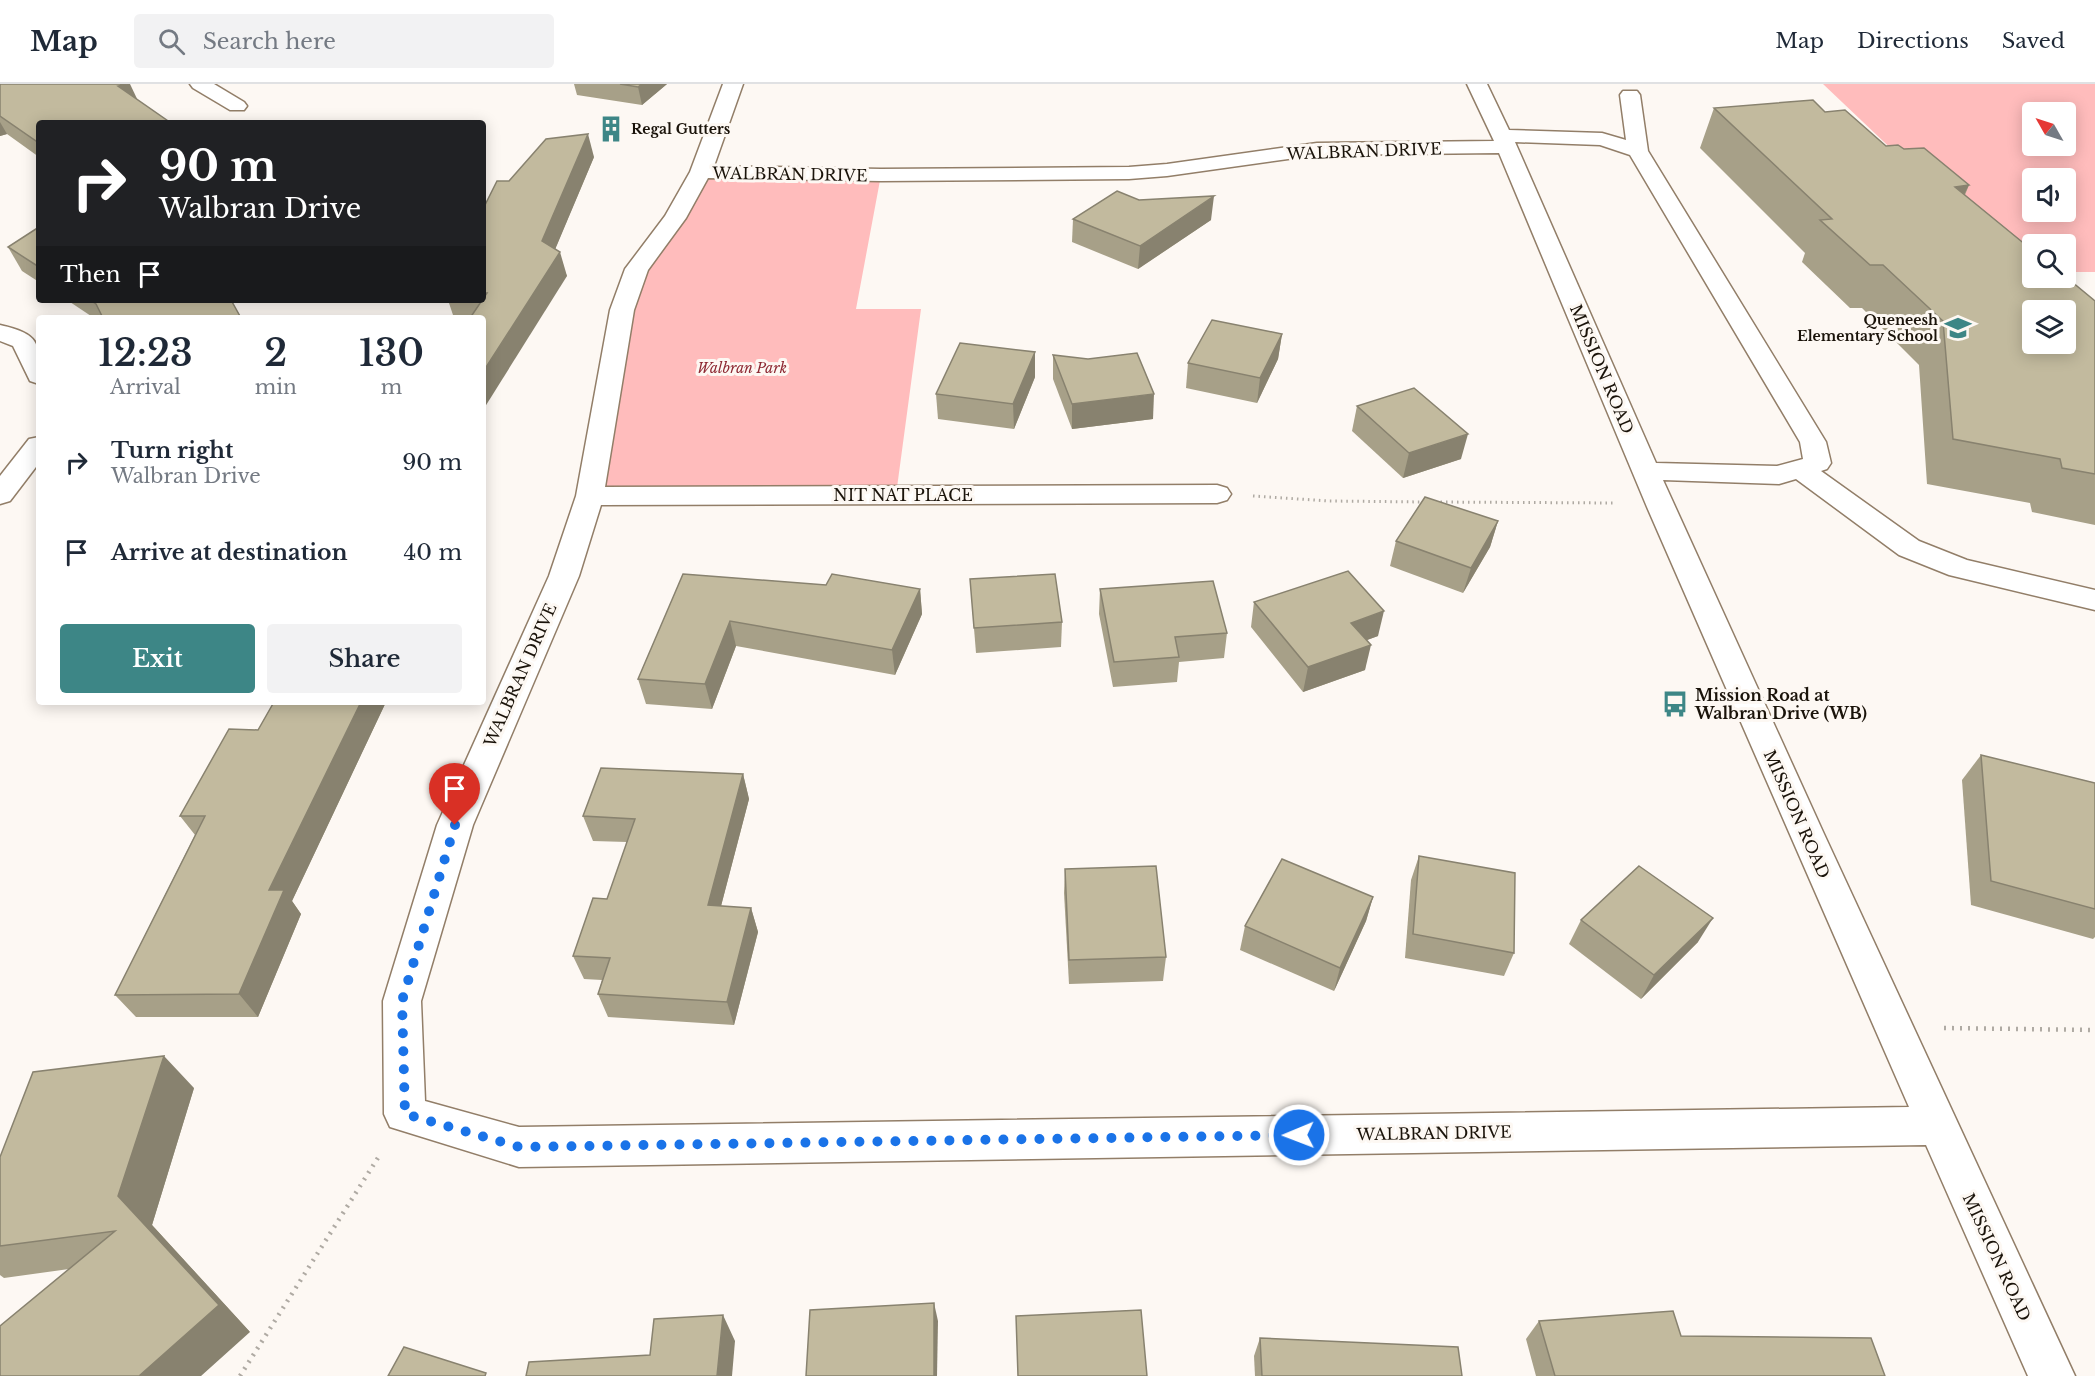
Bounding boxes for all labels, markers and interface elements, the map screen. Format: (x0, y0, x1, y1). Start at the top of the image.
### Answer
search box (134, 14, 554, 68)
text: Map (30, 24, 98, 59)
icon: search (155, 25, 188, 58)
text: Search here (203, 28, 336, 55)
text: Map (1775, 28, 1824, 54)
text: Directions (1857, 28, 1969, 54)
text: Saved (2002, 28, 2065, 54)
north arrow (2022, 102, 2076, 156)
map controls (2022, 102, 2076, 354)
building icon: Regal Gutters (596, 114, 626, 144)
place label: Regal Gutters (631, 120, 731, 138)
street label: WALBRAN DRIVE (1285, 138, 1442, 164)
text: 90 m (159, 140, 277, 192)
icon: right (60, 144, 138, 222)
street label: WALBRAN DRIVE (711, 163, 868, 185)
button: sound (2022, 168, 2076, 222)
text: Walbran Drive (159, 192, 361, 225)
button: search (2022, 234, 2076, 288)
icon: arrive (133, 258, 166, 291)
text: Then (60, 261, 121, 288)
button: layers (2022, 300, 2076, 354)
street label: MISSION ROAD (1566, 301, 1638, 437)
place label: Queneesh Elementary School (1797, 311, 1938, 345)
school or university icon: Queneesh Elementary School (1943, 313, 1973, 343)
text: 12:23 (98, 331, 193, 376)
text: 2 (264, 331, 287, 376)
text: 130 (359, 331, 424, 376)
park label: Walbran Park (697, 359, 787, 377)
text: Arrival (110, 375, 181, 399)
text: min (255, 375, 297, 399)
text: m (381, 375, 402, 399)
text: Turn right (111, 437, 233, 464)
icon: right (60, 446, 93, 479)
text: 90 m (402, 449, 462, 476)
text: Walbran Drive (111, 464, 261, 488)
street label: NIT NAT PLACE (833, 485, 973, 505)
icon: arrive (60, 536, 93, 569)
text: Arrive at destination (111, 539, 348, 566)
text: 40 m (404, 539, 462, 566)
street label: WALBRAN DRIVE (479, 600, 561, 751)
button: Exit (60, 624, 255, 693)
button: Share (267, 624, 462, 693)
place label: Mission Road at Walbran Drive (WB) (1694, 685, 1867, 723)
bus stop icon: Mission Road at Walbran Drive (WB) (1660, 689, 1690, 719)
street label: MISSION ROAD (1760, 747, 1834, 881)
pin (429, 763, 480, 825)
icon: arrive (438, 772, 471, 805)
position arrow (1267, 1103, 1331, 1167)
street label: WALBRAN DRIVE (1355, 1122, 1512, 1144)
street label: MISSION ROAD (1959, 1190, 2035, 1324)

